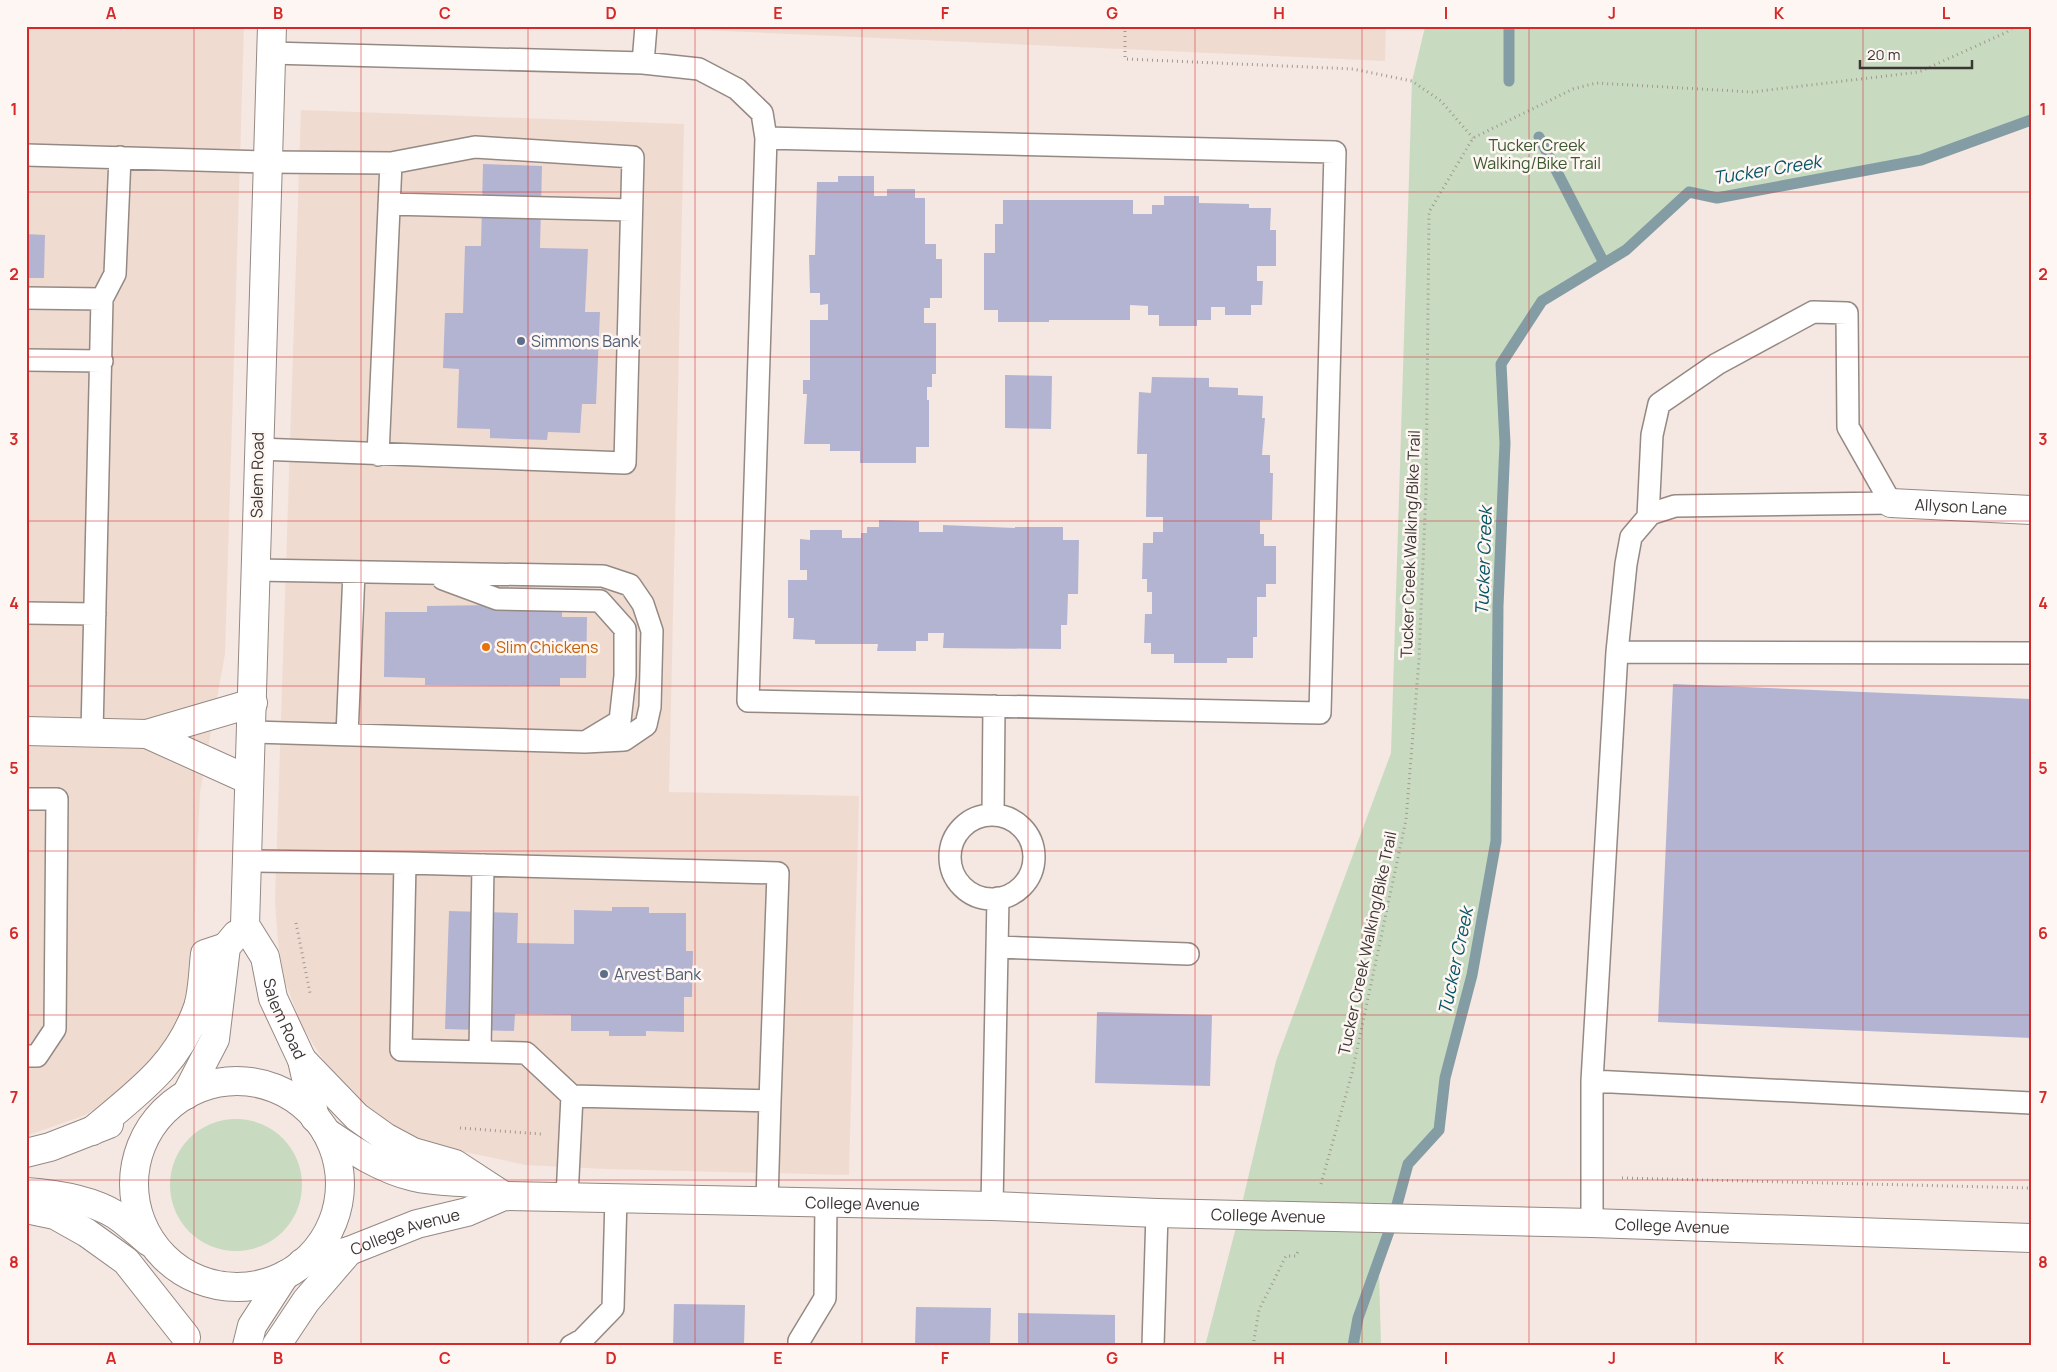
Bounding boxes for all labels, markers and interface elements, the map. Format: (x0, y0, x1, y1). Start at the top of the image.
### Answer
text: A (106, 2, 117, 24)
text: B (273, 2, 283, 24)
text: C (439, 2, 451, 24)
text: D (605, 2, 617, 24)
text: E (773, 2, 783, 24)
text: F (941, 2, 950, 24)
text: G (1106, 2, 1118, 24)
text: H (1273, 2, 1285, 24)
text: I (1444, 2, 1448, 24)
text: J (1608, 2, 1616, 24)
text: K (1774, 2, 1785, 24)
text: L (1942, 2, 1951, 24)
scale bar (1860, 38, 1972, 70)
text: 20 m (1867, 44, 1900, 65)
text: 1 (10, 98, 18, 120)
text: 1 (2039, 98, 2047, 120)
park label: Tucker Creek Walking/Bike Trail (1473, 134, 1601, 174)
water label: Tucker Creek (1711, 148, 1826, 189)
text: 2 (9, 263, 19, 285)
text: 2 (2038, 263, 2048, 285)
place label: Simmons Bank (531, 330, 639, 352)
marker: Simmons Bank (515, 335, 527, 347)
text: 3 (9, 428, 19, 450)
text: 3 (2038, 428, 2048, 450)
street label: Tucker Creek Walking/Bike Trail (1395, 430, 1425, 658)
street label: Salem Road (245, 432, 269, 518)
street label: Allyson Lane (1914, 493, 2008, 520)
water label: Tucker Creek (1469, 503, 1497, 616)
text: 4 (9, 592, 19, 614)
text: 4 (2038, 592, 2048, 614)
place label: Slim Chickens (496, 636, 598, 658)
marker: Slim Chickens (480, 641, 492, 653)
text: 5 (9, 757, 19, 779)
text: 5 (2038, 757, 2048, 779)
street label: Tucker Creek Walking/Bike Trail (1333, 829, 1401, 1057)
water label: Tucker Creek (1432, 902, 1479, 1017)
text: 6 (9, 922, 19, 944)
text: 6 (2038, 922, 2048, 944)
place label: Arvest Bank (614, 963, 702, 985)
marker: Arvest Bank (598, 968, 610, 980)
street label: Salem Road (258, 976, 311, 1063)
text: 7 (10, 1086, 18, 1108)
text: 7 (2039, 1086, 2047, 1108)
street label: College Avenue (805, 1191, 920, 1216)
street label: College Avenue (347, 1203, 462, 1260)
street label: College Avenue (1211, 1203, 1326, 1228)
street label: College Avenue (1615, 1213, 1730, 1239)
text: 8 (9, 1251, 19, 1273)
text: 8 (2038, 1251, 2048, 1273)
text: A (106, 1347, 117, 1369)
text: B (273, 1347, 283, 1369)
text: C (439, 1347, 451, 1369)
text: D (605, 1347, 617, 1369)
text: E (773, 1347, 783, 1369)
text: F (941, 1347, 950, 1369)
text: G (1106, 1347, 1118, 1369)
text: H (1273, 1347, 1285, 1369)
text: I (1444, 1347, 1448, 1369)
text: J (1608, 1347, 1616, 1369)
text: K (1774, 1347, 1785, 1369)
text: L (1942, 1347, 1951, 1369)

